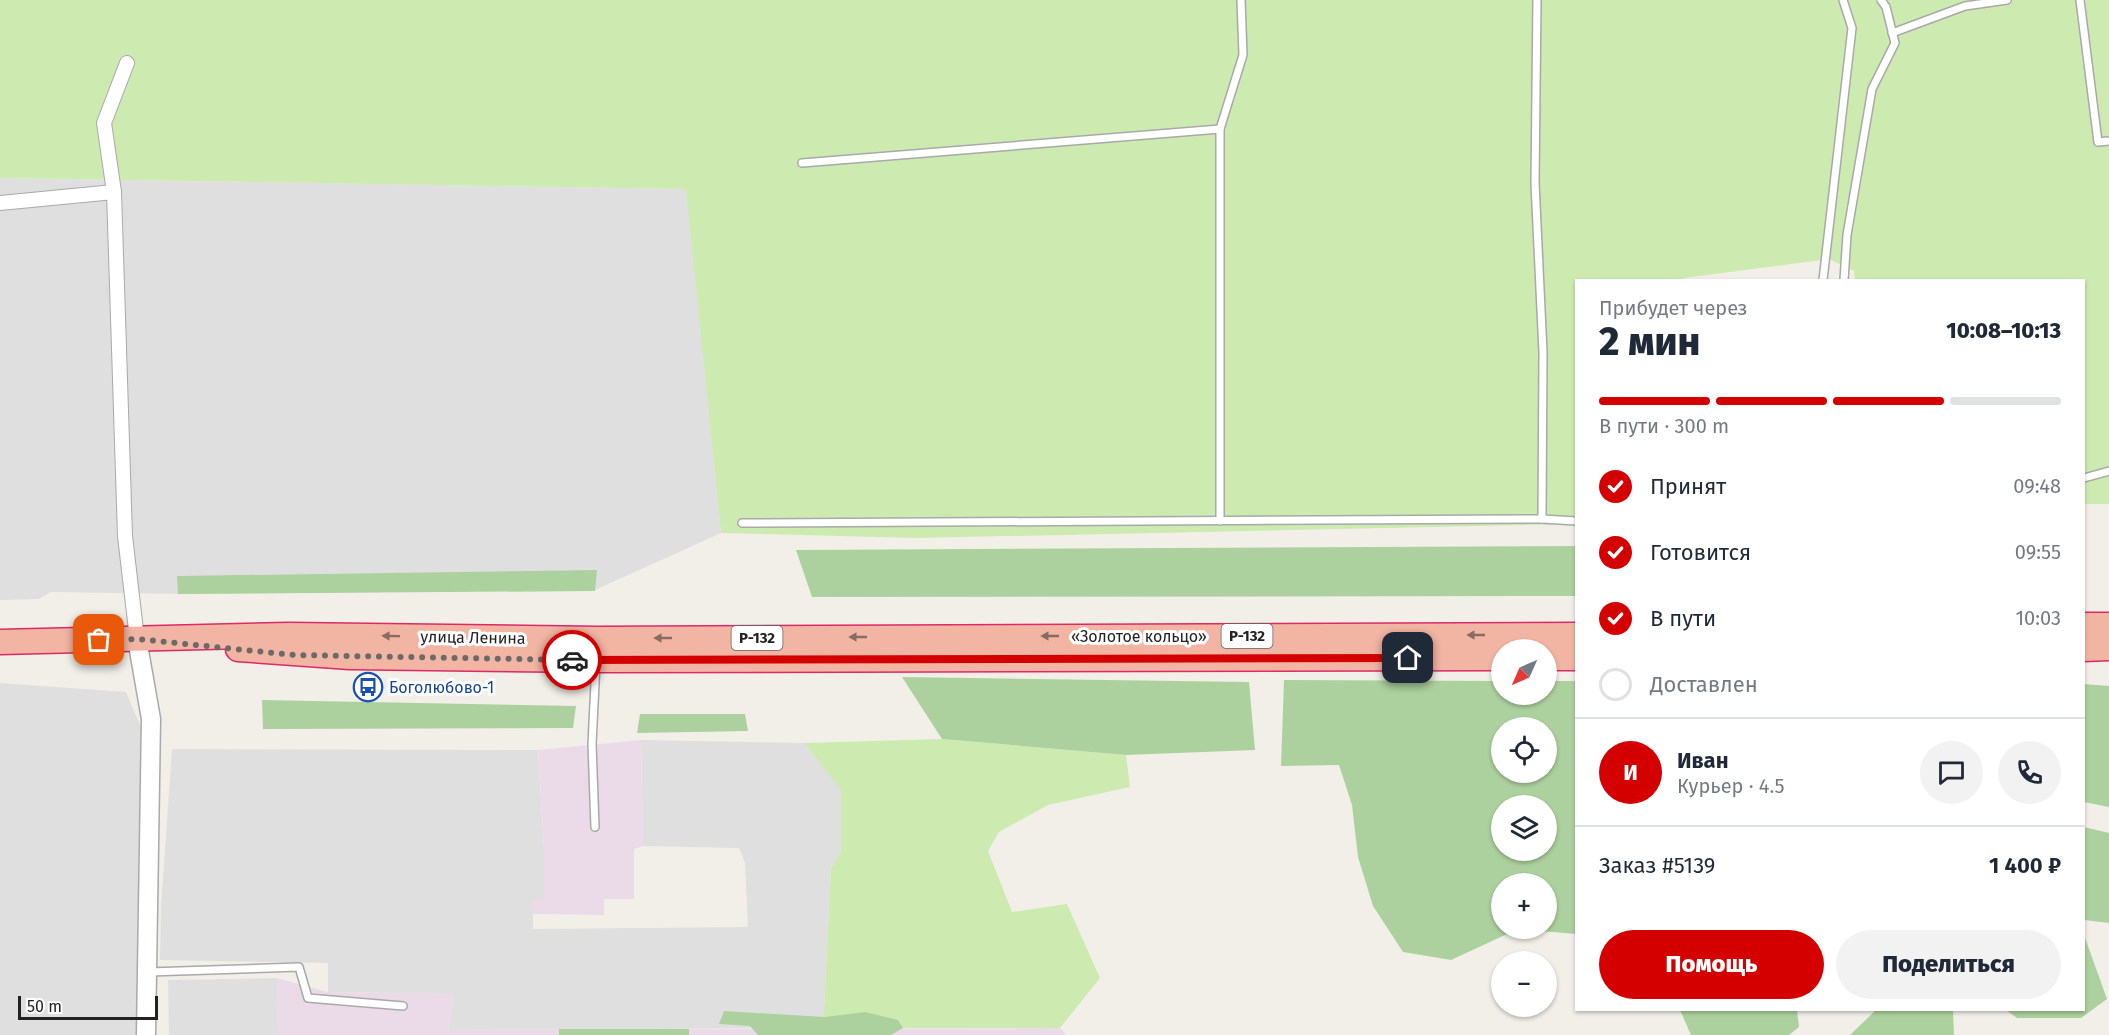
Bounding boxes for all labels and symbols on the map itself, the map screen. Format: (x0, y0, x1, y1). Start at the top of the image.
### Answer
pin (73, 614, 124, 665)
road number: Р-132 (1222, 624, 1272, 648)
road number: Р-132 (732, 626, 783, 650)
street label: улица Ленина (420, 627, 526, 648)
street label: «Золотое кольцо» (1071, 627, 1207, 646)
courier (542, 630, 602, 690)
one-way arrow (1467, 630, 1486, 640)
one-way arrow (1041, 631, 1060, 641)
one-way arrow (382, 632, 401, 641)
one-way arrow (849, 632, 868, 642)
pin (1382, 632, 1433, 683)
one-way arrow (654, 633, 673, 643)
north arrow (1491, 639, 1557, 705)
bus stop icon: Боголюбово-1 (352, 671, 384, 703)
place label: Боголюбово-1 (389, 678, 494, 697)
scale bar (18, 993, 158, 1020)

